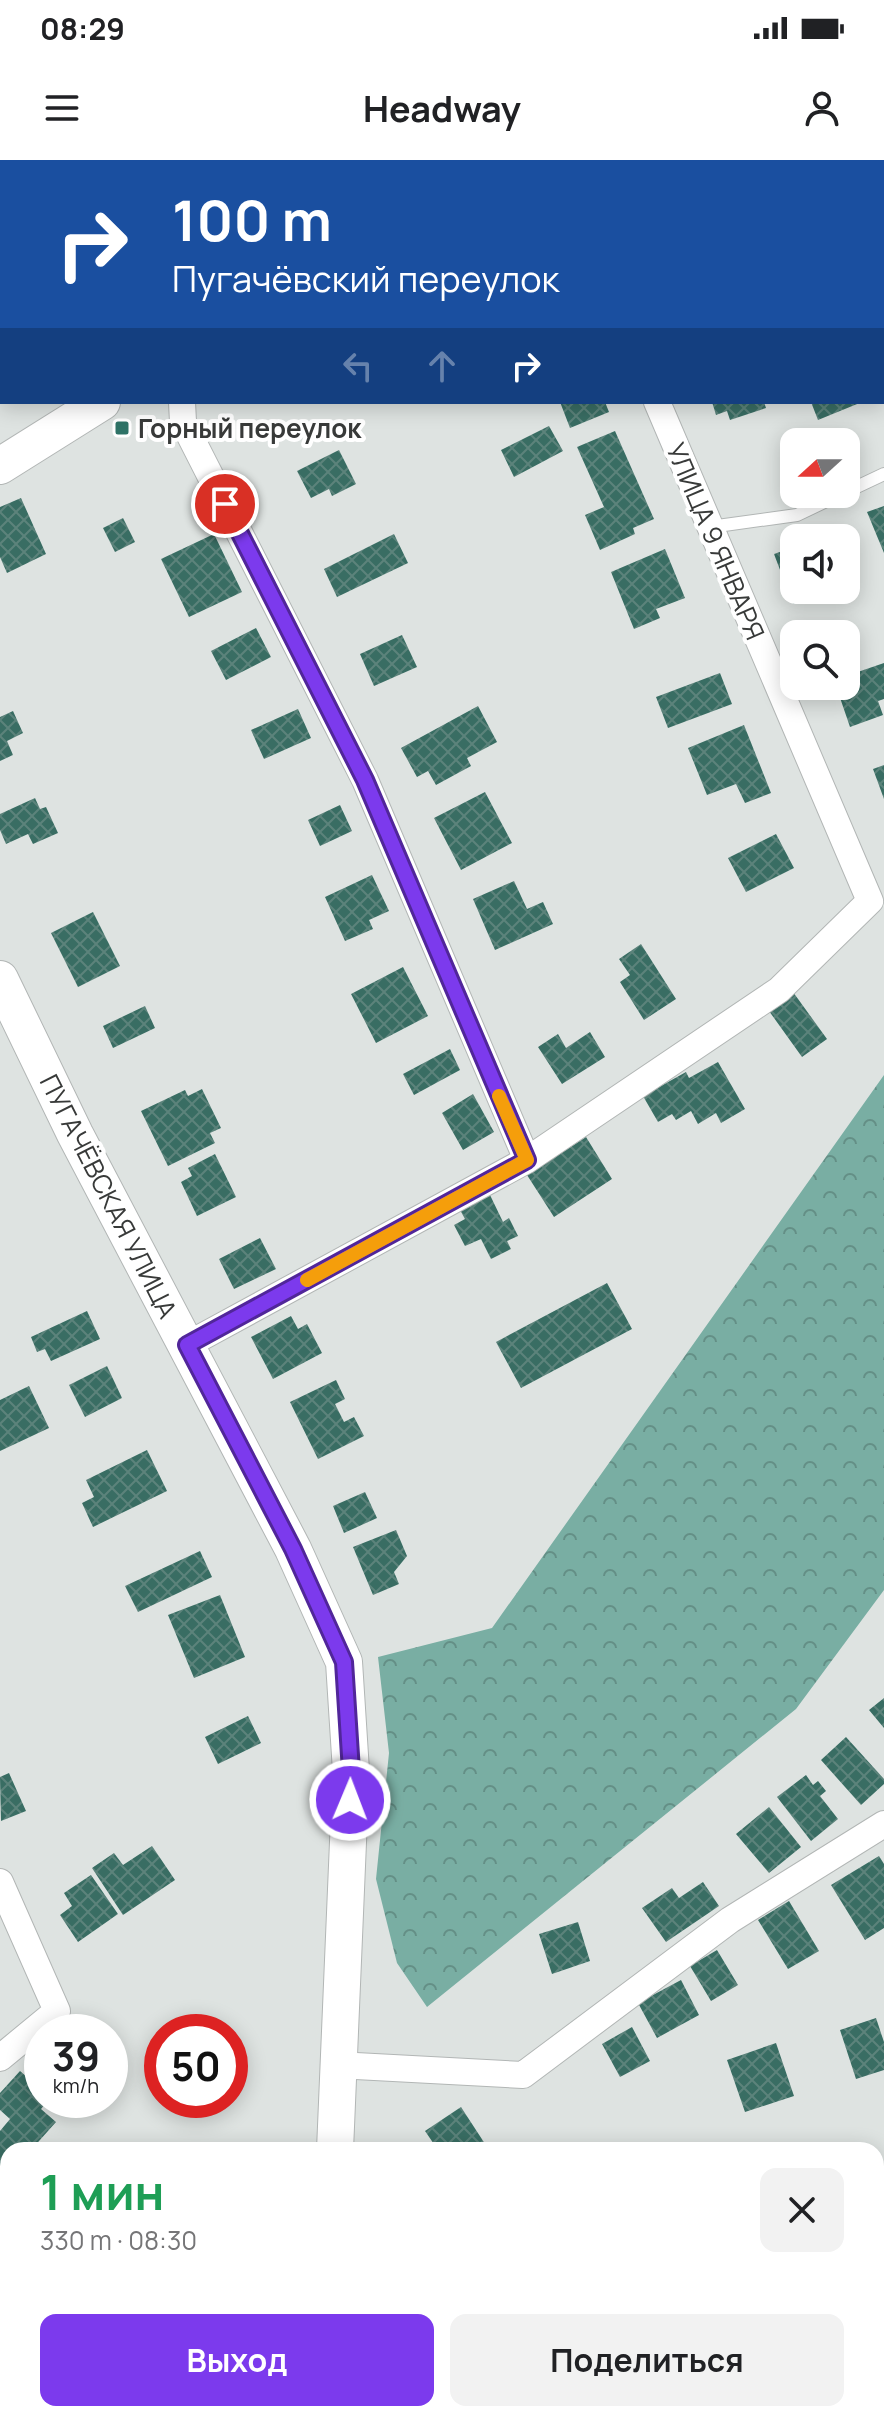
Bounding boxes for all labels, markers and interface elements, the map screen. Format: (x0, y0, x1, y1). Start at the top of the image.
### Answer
text: 08:29 (40, 8, 125, 49)
text: Headway (363, 84, 521, 133)
icon: menu (40, 86, 84, 130)
icon: person (800, 86, 844, 130)
text: 100 m (172, 181, 332, 258)
icon: right (40, 192, 144, 296)
text: Пугачёвский переулок (172, 254, 559, 303)
icon: left (336, 344, 380, 388)
icon: ahead (420, 344, 464, 388)
icon: right (504, 344, 548, 388)
place label: Горный переулок (138, 410, 362, 446)
marker: Горный переулок (113, 419, 131, 437)
north arrow (780, 428, 860, 508)
map controls (780, 428, 860, 700)
street label: УЛИЦА 9 ЯНВАРЯ (658, 437, 774, 645)
pin (191, 470, 259, 538)
icon: arrive (203, 482, 247, 526)
button: sound (780, 524, 860, 604)
button: search (780, 620, 860, 700)
street label: ПУГАЧЁВСКАЯ УЛИЦА (32, 1068, 186, 1324)
position arrow (308, 1758, 392, 1842)
speed limit sign: 50 (144, 2014, 248, 2118)
text: 39 (52, 2028, 100, 2083)
text: km/h (53, 2072, 99, 2099)
text: 1 мин (40, 2159, 164, 2224)
button: close (760, 2168, 844, 2252)
text: 330 m · 08:30 (40, 2222, 197, 2258)
button: Выход (40, 2314, 434, 2406)
button: Поделиться (450, 2314, 844, 2406)

